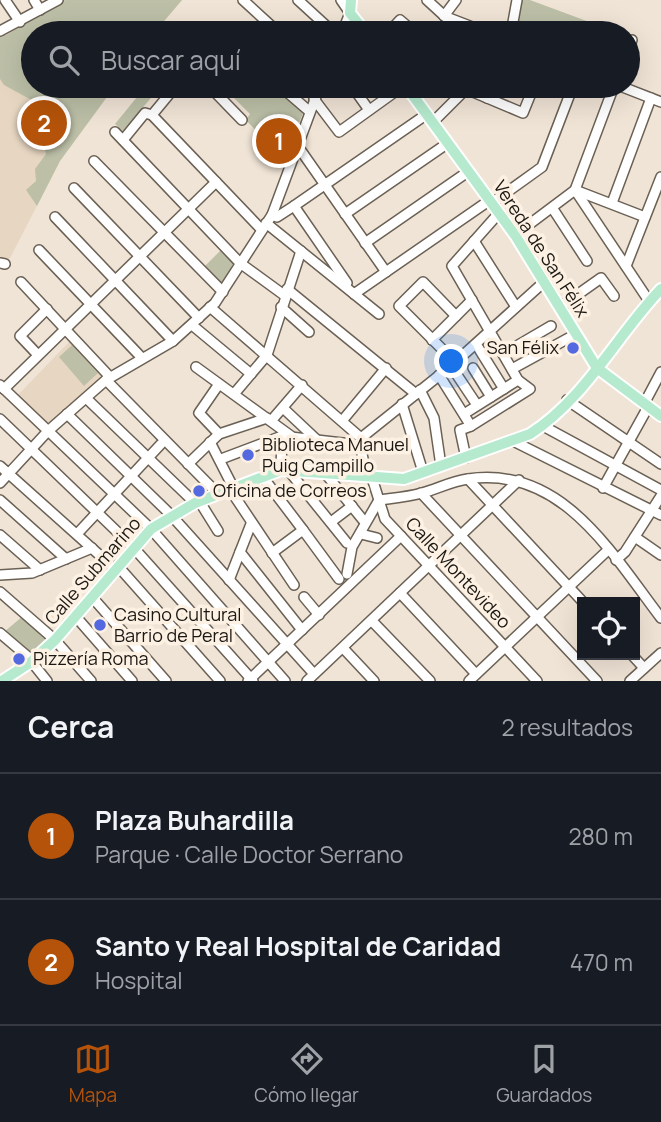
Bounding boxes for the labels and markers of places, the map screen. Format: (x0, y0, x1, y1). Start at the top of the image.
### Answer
pin: 2 (21, 97, 67, 149)
pin: 1 (256, 115, 302, 167)
place label: San Félix (486, 335, 560, 359)
marker: San Félix (565, 340, 581, 356)
place label: Biblioteca Manuel Puig Campillo (262, 432, 409, 477)
marker: Biblioteca Manuel Puig Campillo (240, 447, 256, 463)
place label: Oficina de Correos (213, 478, 367, 502)
marker: Oficina de Correos (191, 483, 207, 499)
place label: Casino Cultural Barrio de Peral (114, 602, 241, 647)
marker: Casino Cultural Barrio de Peral (92, 617, 108, 633)
place label: Pizzería Roma (33, 646, 149, 670)
marker: Pizzería Roma (11, 651, 27, 667)

